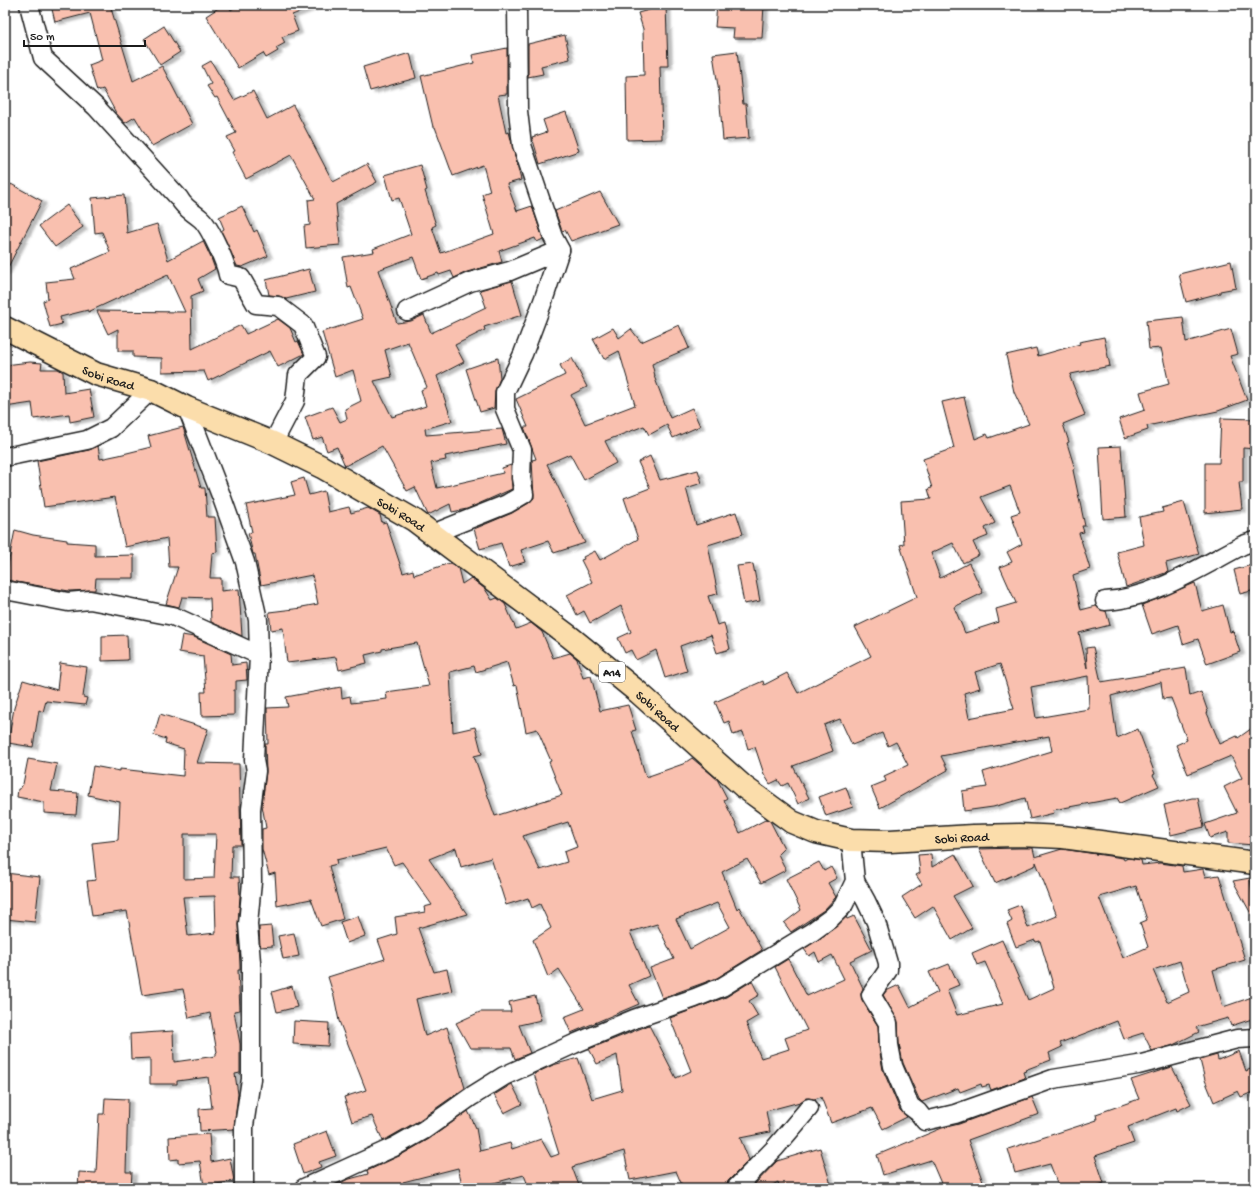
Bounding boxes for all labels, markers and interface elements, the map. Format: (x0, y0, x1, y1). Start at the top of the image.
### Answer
scale bar (24, 22, 145, 48)
text: 50 m (30, 31, 55, 45)
street label: Sobi Road (79, 363, 137, 395)
street label: Sobi Road (373, 495, 428, 537)
road number: A14 (599, 662, 625, 682)
street label: Sobi Road (632, 689, 683, 737)
street label: Sobi Road (934, 831, 990, 848)

